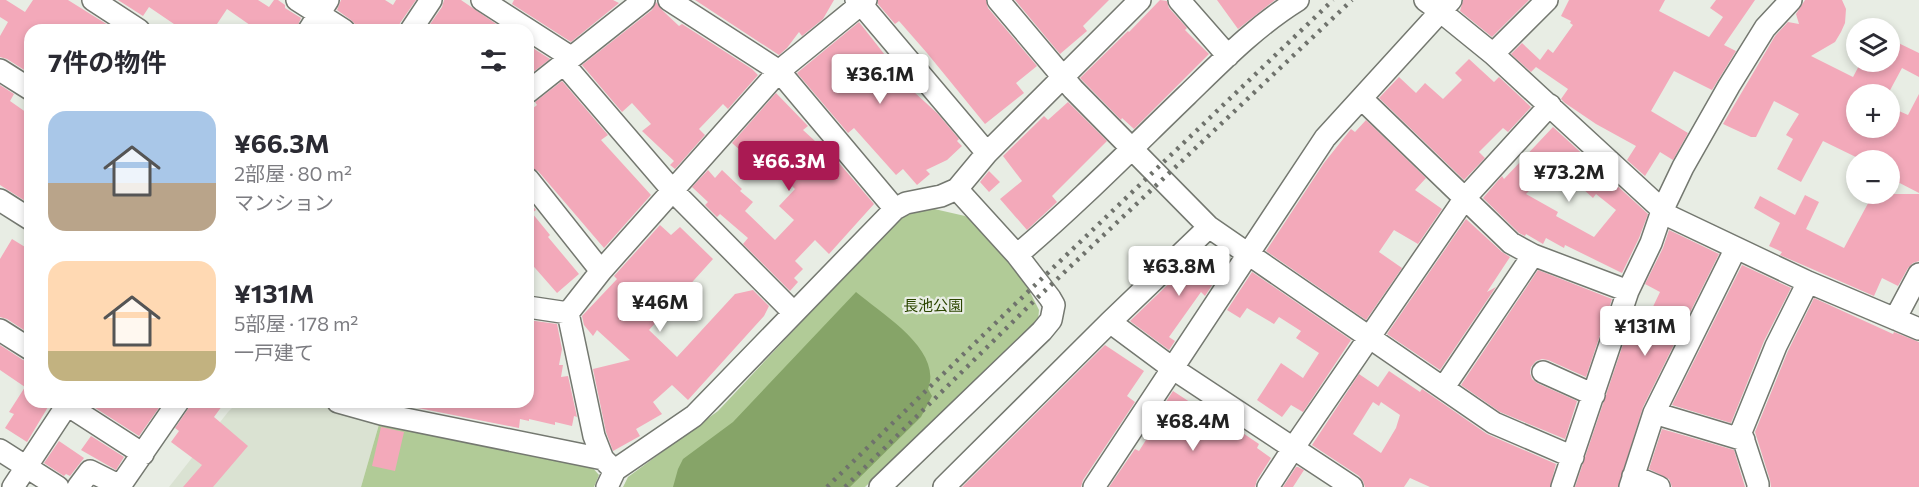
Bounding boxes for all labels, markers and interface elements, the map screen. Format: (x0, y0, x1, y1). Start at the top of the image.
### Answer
map controls (1846, 18, 1900, 204)
button: layers (1846, 18, 1900, 72)
icon: filters (477, 44, 510, 77)
text: 7件の物件 (48, 46, 166, 77)
pin: ¥36.1M (831, 54, 929, 105)
text: ¥36.1M (846, 61, 914, 85)
button: + (1846, 84, 1900, 138)
text: ¥66.3M (234, 127, 329, 158)
icon: home (96, 135, 168, 207)
pin: ¥66.3M (740, 141, 838, 192)
text: ¥66.3M (752, 148, 826, 172)
button: − (1846, 150, 1900, 204)
pin: ¥73.2M (1520, 152, 1618, 203)
text: ¥73.2M (1533, 159, 1605, 183)
text: 2部屋 · 80 m² (234, 161, 352, 185)
text: マンション (234, 190, 334, 214)
pin: ¥63.8M (1130, 246, 1228, 297)
text: ¥63.8M (1142, 253, 1216, 277)
text: ¥131M (234, 277, 314, 308)
pin: ¥46M (624, 282, 696, 333)
icon: home (96, 285, 168, 357)
text: ¥46M (632, 289, 688, 313)
park label: 長池公園 (903, 296, 963, 314)
pin: ¥131M (1603, 306, 1687, 357)
text: 5部屋 · 178 m² (234, 311, 358, 335)
text: ¥131M (1614, 313, 1676, 337)
text: 一戸建て (234, 340, 314, 364)
pin: ¥68.4M (1144, 401, 1242, 452)
text: ¥68.4M (1156, 408, 1230, 432)

